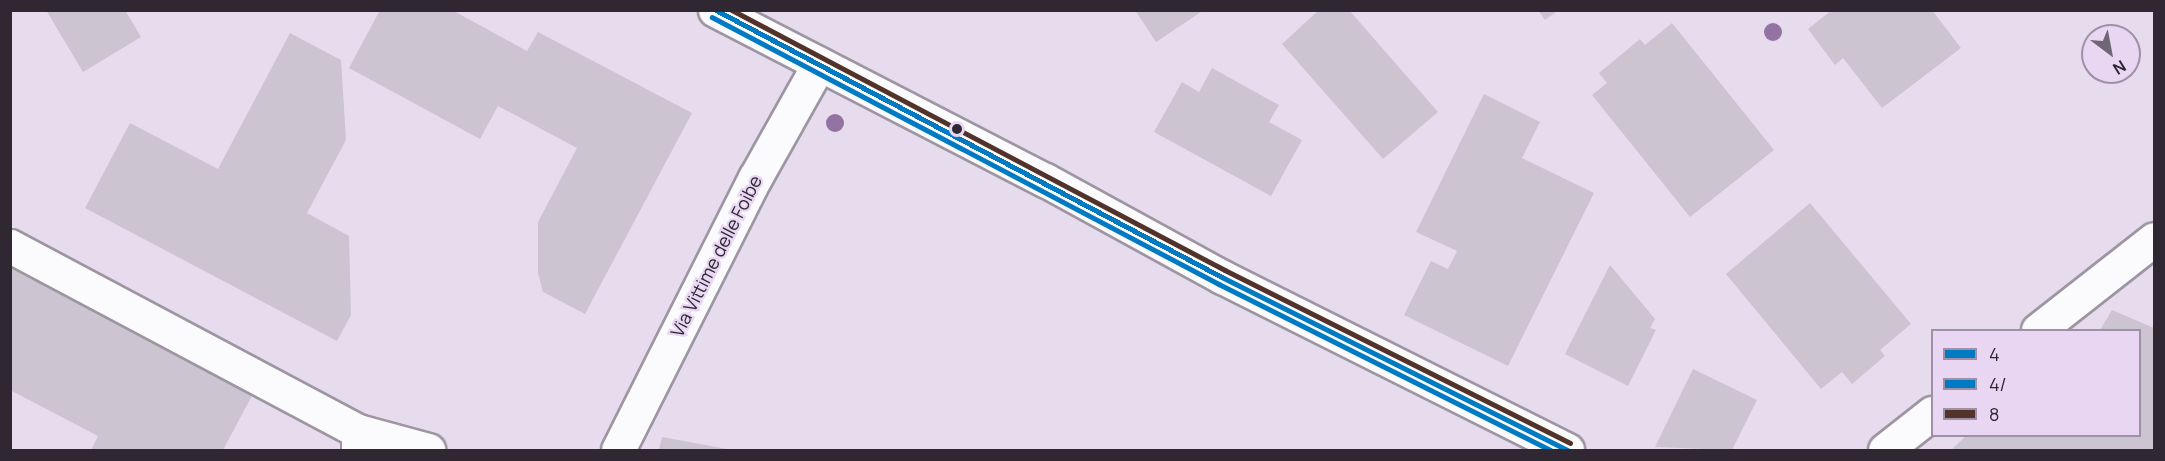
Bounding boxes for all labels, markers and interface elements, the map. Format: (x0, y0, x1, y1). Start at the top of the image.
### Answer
north arrow (2081, 24, 2141, 84)
text: N (2109, 55, 2130, 80)
unlabelled marker (951, 123, 963, 135)
street label: Via Vittime delle Foibe (666, 172, 766, 340)
legend (1931, 329, 2141, 437)
text: 4 (1989, 342, 2000, 366)
text: 4/ (1989, 372, 2007, 396)
text: 8 (1989, 402, 1999, 426)

